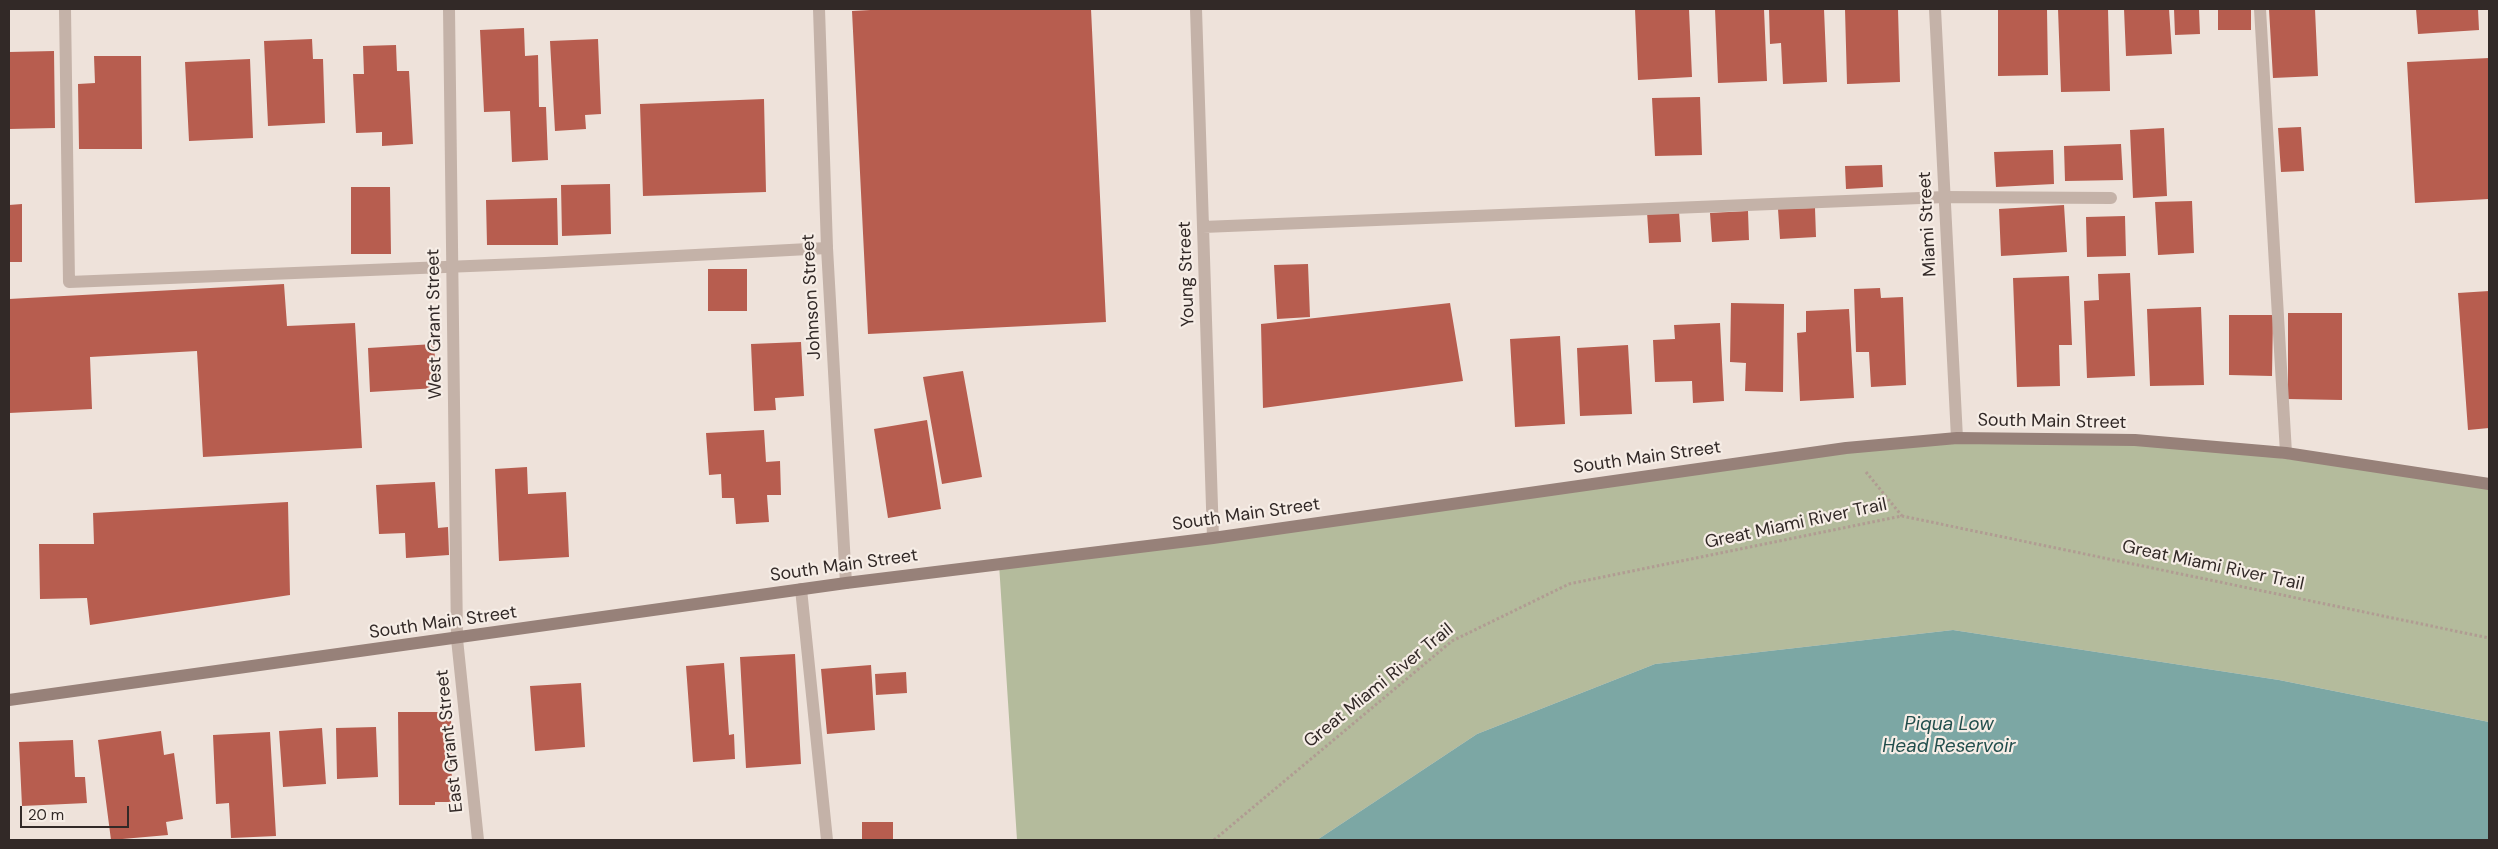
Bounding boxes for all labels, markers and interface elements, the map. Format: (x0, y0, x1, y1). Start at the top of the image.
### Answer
street label: Miami Street (1914, 171, 1942, 277)
street label: Young Street (1174, 221, 1200, 327)
street label: Johnson Street (798, 233, 826, 361)
street label: West Grant Street (423, 249, 447, 399)
street label: South Main Street (1977, 410, 2127, 434)
street label: South Main Street (1572, 437, 1722, 479)
street label: South Main Street (1171, 494, 1321, 536)
street label: Great Miami River Trail (1703, 494, 1889, 554)
street label: Great Miami River Trail (2120, 536, 2306, 596)
street label: South Main Street (769, 545, 919, 587)
street label: South Main Street (368, 602, 518, 644)
street label: Great Miami River Trail (1300, 619, 1458, 753)
street label: East Grant Street (432, 668, 468, 814)
water label: Piqua Low Head Reservoir (1882, 714, 2016, 758)
scale bar (22, 796, 131, 828)
text: 20 m (28, 805, 64, 825)

